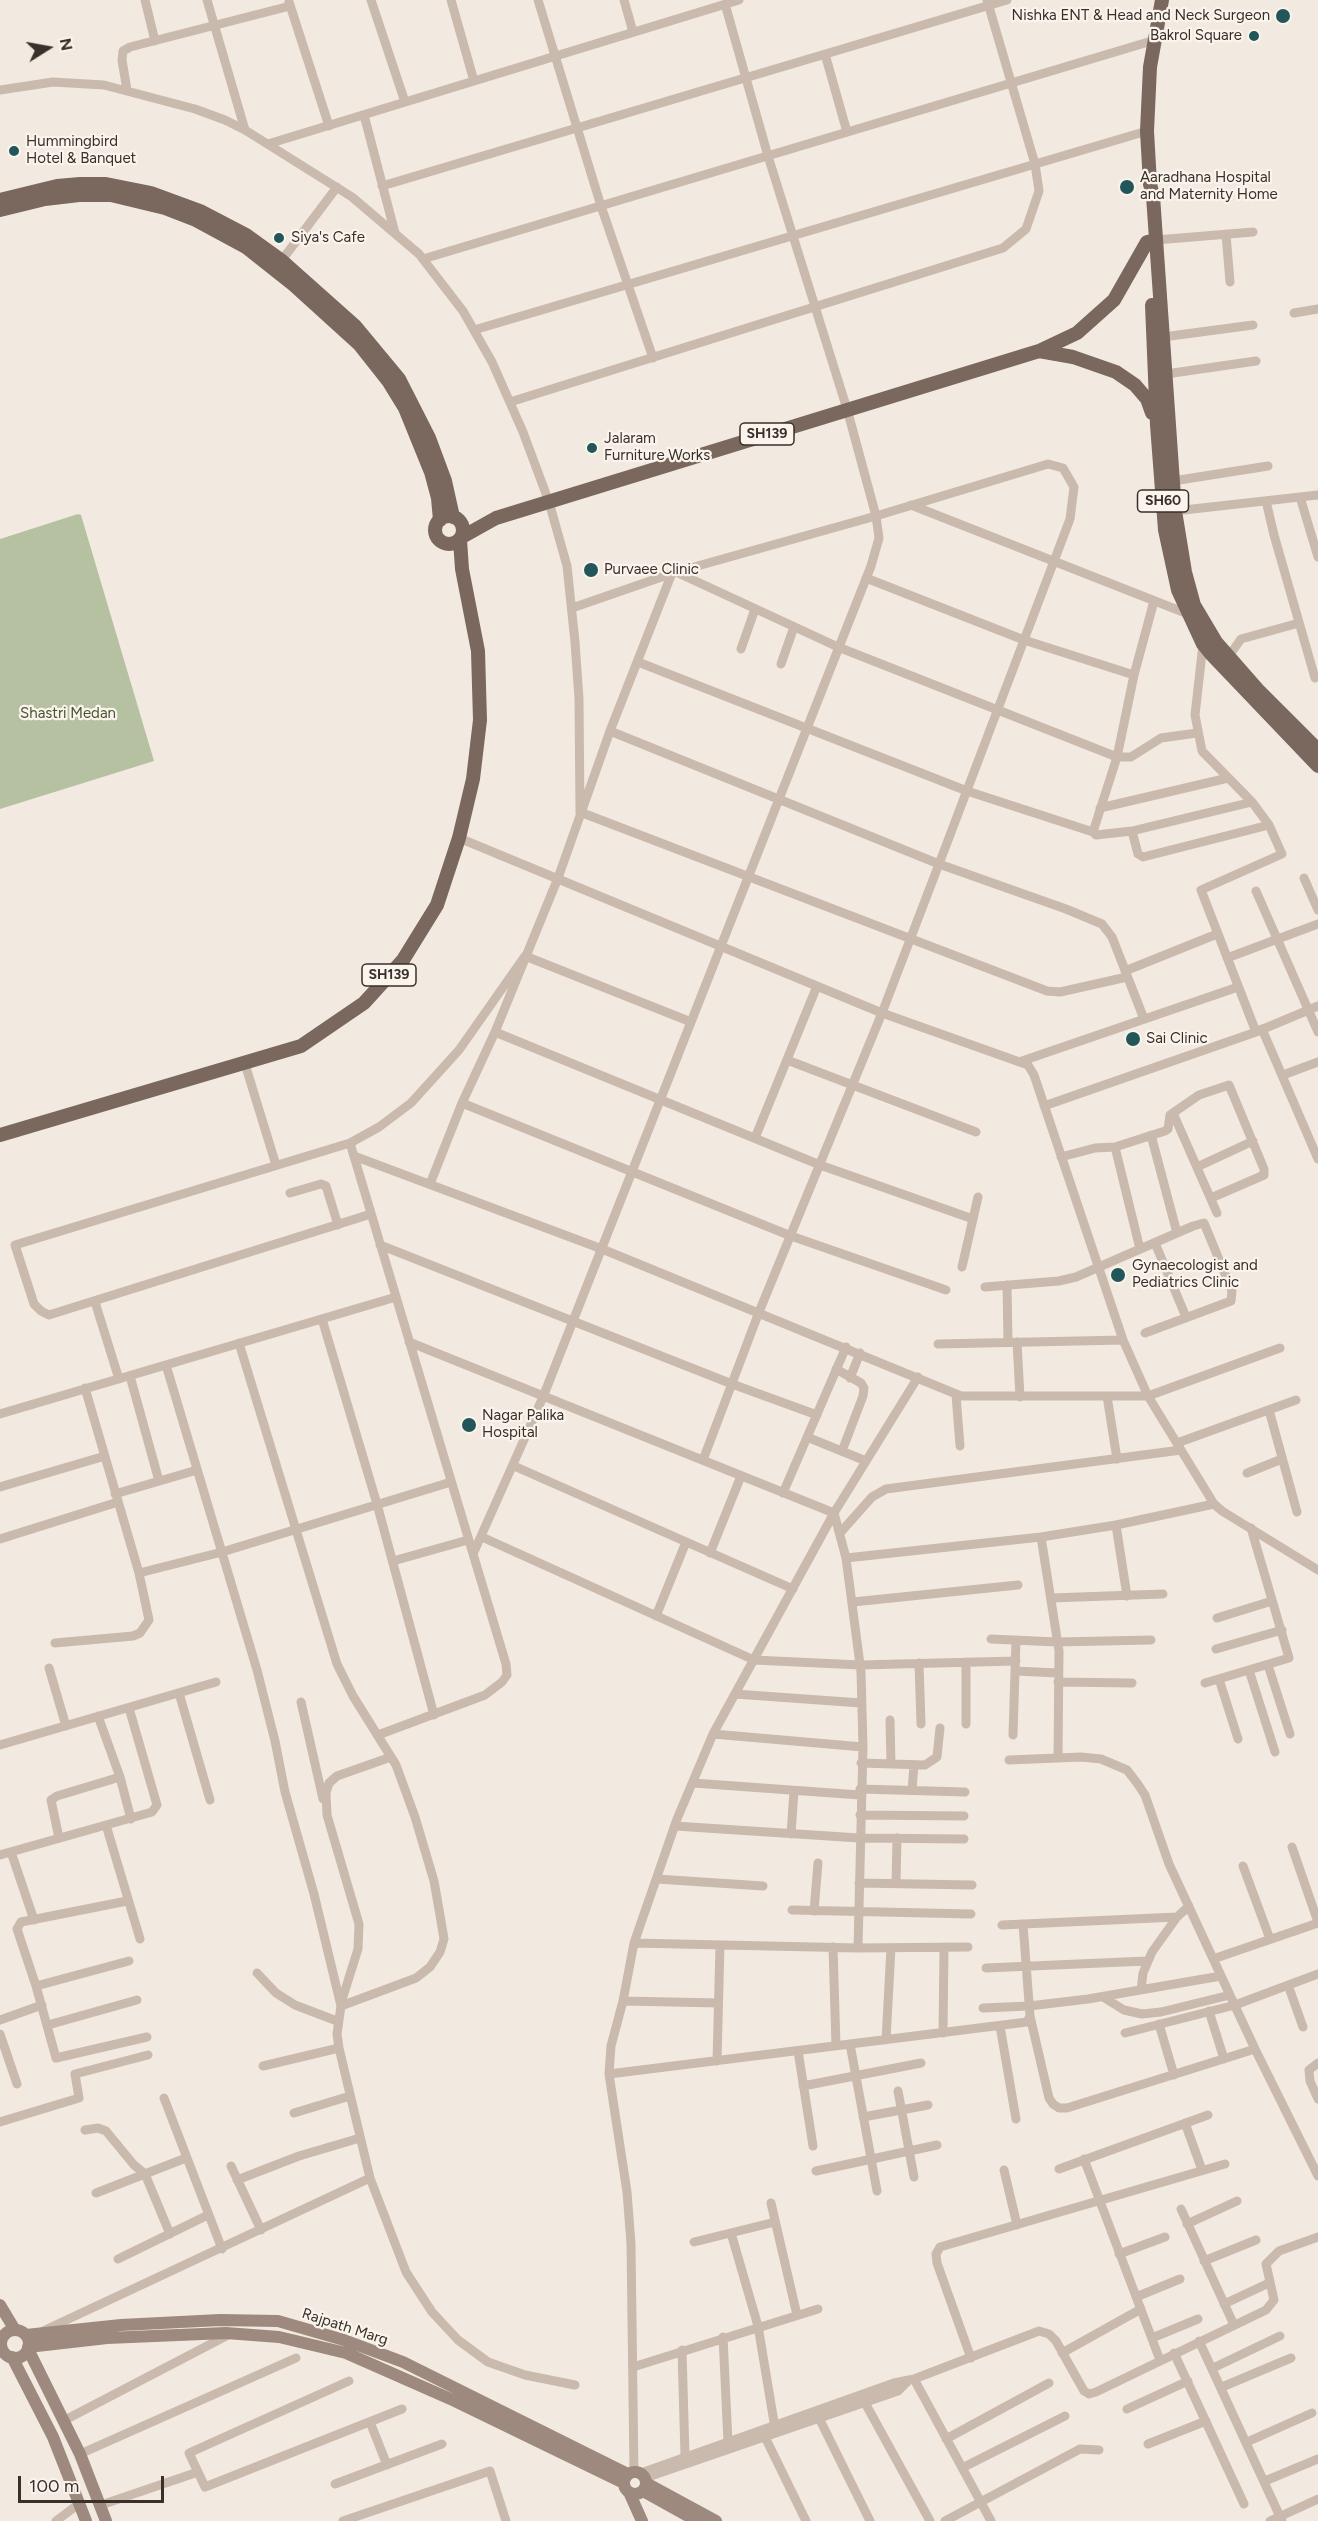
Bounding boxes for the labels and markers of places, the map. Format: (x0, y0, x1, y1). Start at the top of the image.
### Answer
place label: Nishka ENT & Head and Neck Surgeon (1012, 7, 1270, 25)
marker: Nishka ENT & Head and Neck Surgeon (1274, 7, 1292, 25)
place label: Bakrol Square (1150, 27, 1242, 45)
marker: Bakrol Square (1247, 29, 1261, 43)
place label: Hummingbird Hotel & Banquet (26, 133, 136, 168)
marker: Hummingbird Hotel & Banquet (7, 144, 21, 158)
place label: Aaradhana Hospital and Maternity Home (1140, 169, 1278, 204)
marker: Aaradhana Hospital and Maternity Home (1118, 178, 1136, 196)
place label: Siya's Cafe (291, 229, 365, 247)
marker: Siya's Cafe (272, 231, 286, 245)
place label: Jalaram Furniture Works (604, 430, 710, 465)
marker: Jalaram Furniture Works (585, 441, 599, 455)
marker: Purvaee Clinic (582, 561, 600, 579)
place label: Purvaee Clinic (604, 561, 699, 579)
marker: Sai Clinic (1124, 1030, 1142, 1048)
place label: Sai Clinic (1146, 1030, 1208, 1048)
place label: Gynaecologist and Pediatrics Clinic (1132, 1257, 1258, 1292)
marker: Gynaecologist and Pediatrics Clinic (1109, 1266, 1127, 1284)
place label: Nagar Palika Hospital (482, 1407, 564, 1442)
marker: Nagar Palika Hospital (460, 1416, 478, 1434)

